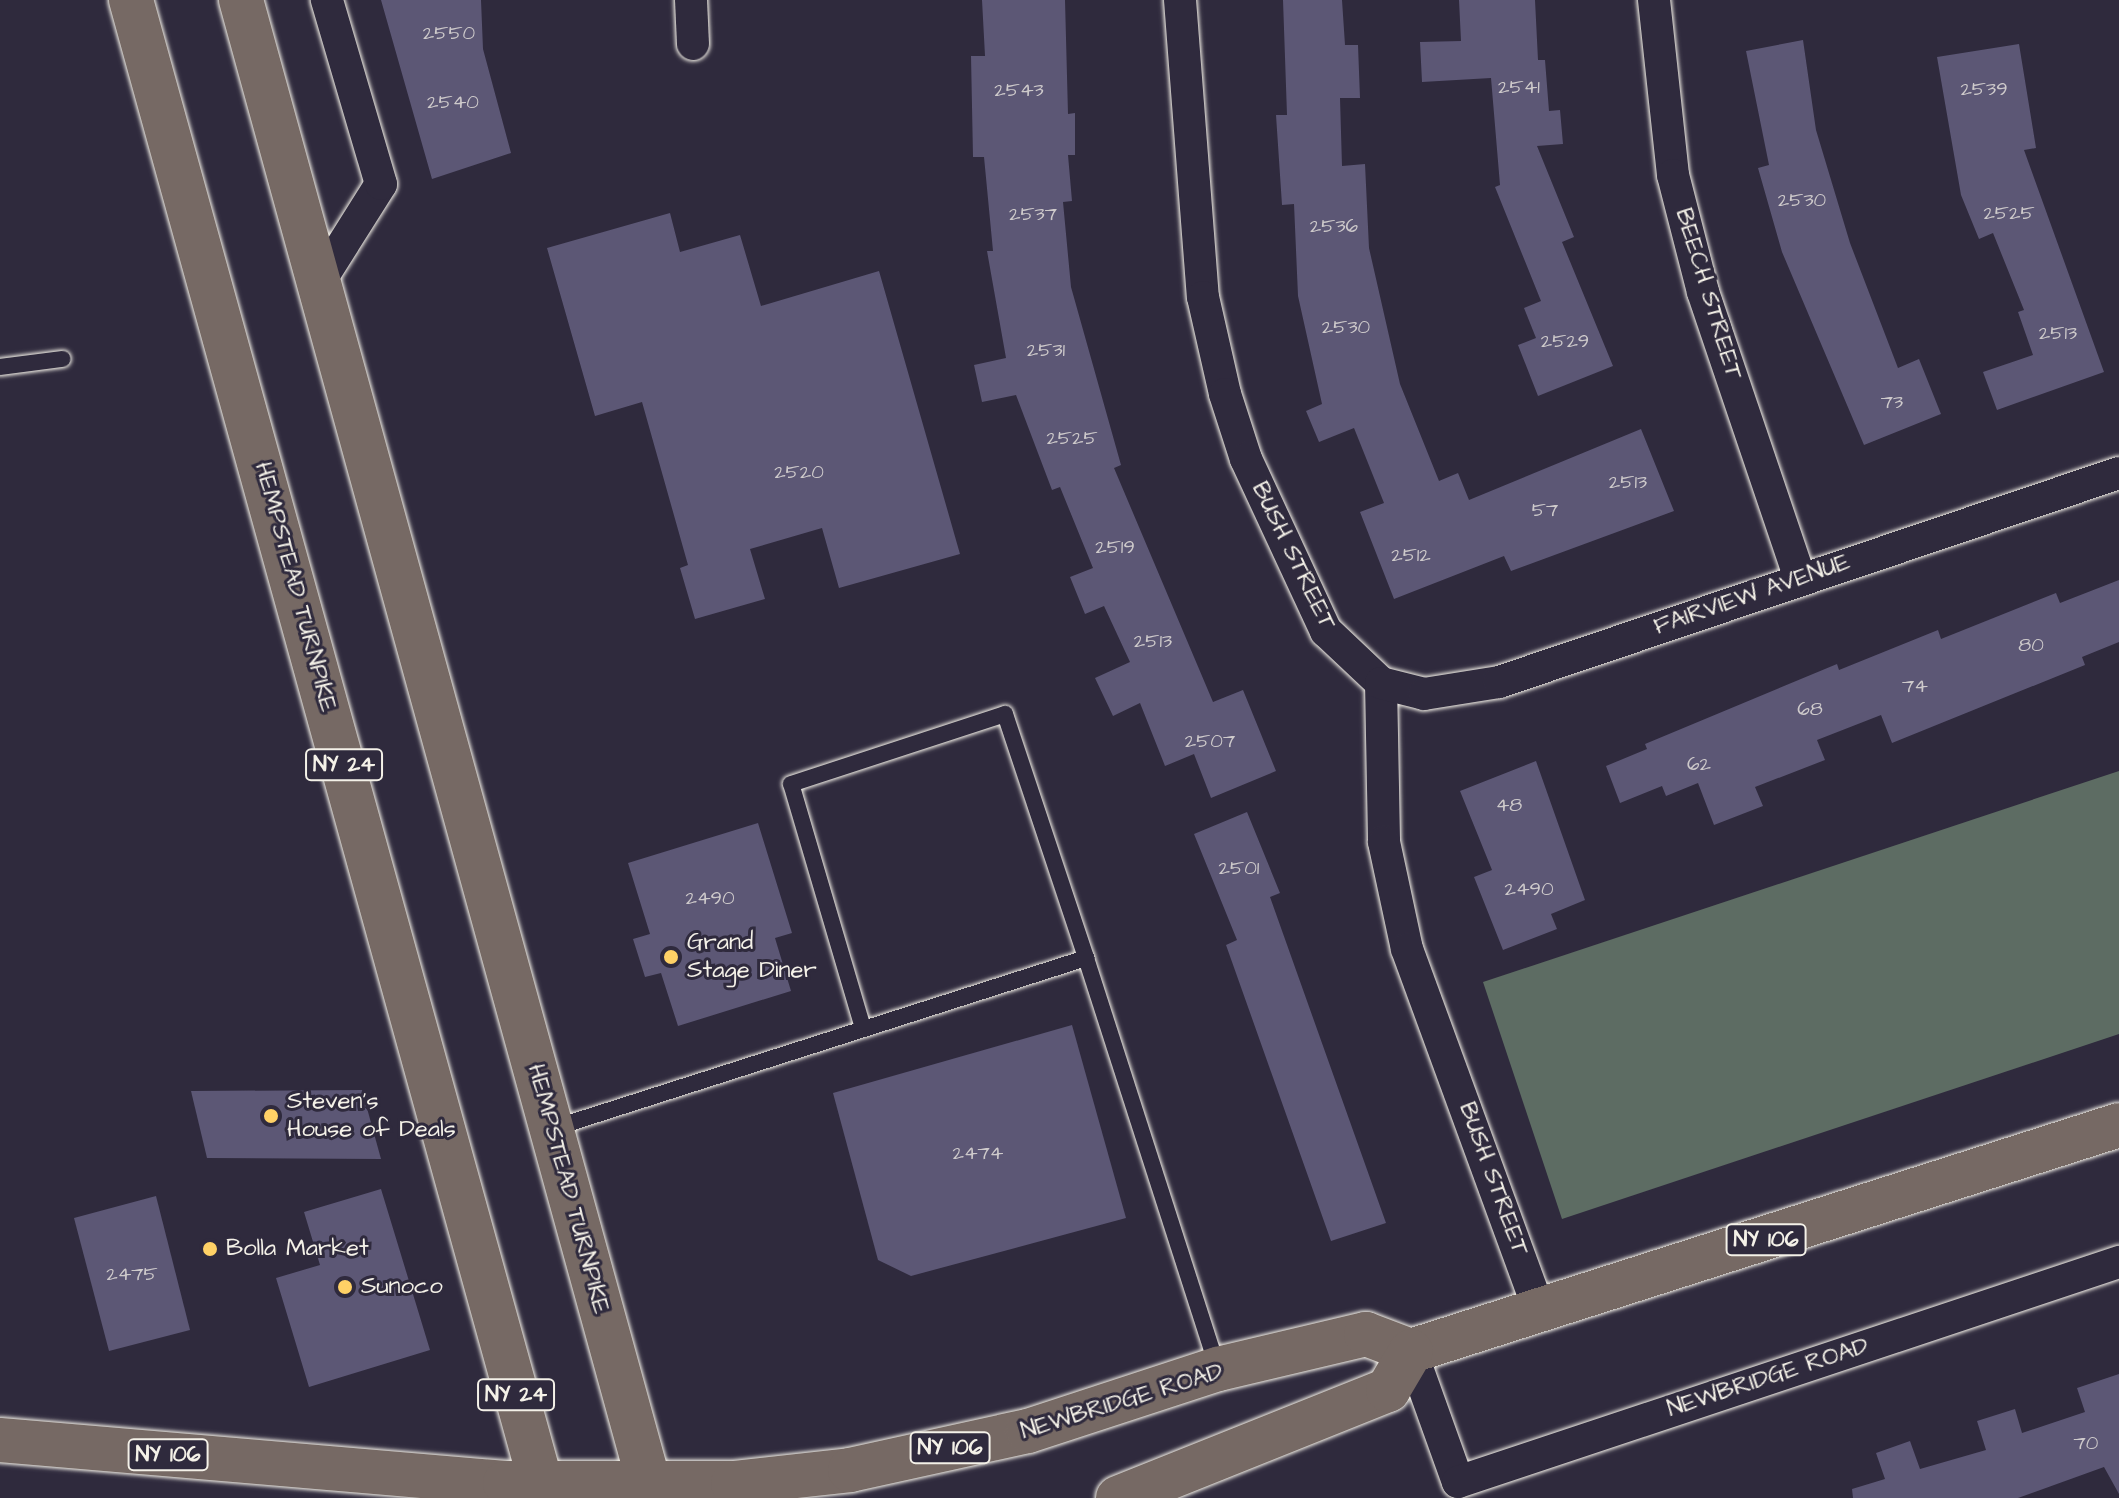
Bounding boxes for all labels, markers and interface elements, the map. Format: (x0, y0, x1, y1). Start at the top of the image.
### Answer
house number: 2550 (423, 21, 475, 45)
house number: 2541 (1498, 75, 1540, 99)
house number: 2539 (1960, 77, 2008, 101)
house number: 2543 (994, 78, 1044, 102)
house number: 2540 (427, 90, 479, 114)
house number: 2530 (1778, 188, 1826, 212)
house number: 2525 (1983, 201, 2035, 225)
house number: 2537 (1009, 202, 1057, 226)
street label: BEECH STREET (1668, 205, 1748, 383)
house number: 2536 (1310, 214, 1358, 238)
house number: 2530 (1322, 315, 1370, 339)
house number: 2513 (2039, 321, 2077, 345)
house number: 2529 (1541, 329, 1589, 353)
house number: 2531 (1027, 338, 1065, 362)
house number: 73 (1881, 390, 1903, 414)
house number: 2525 (1046, 426, 1098, 450)
street label: HEMPSTEAD TURNPIKE (248, 459, 342, 715)
house number: 2520 (774, 460, 824, 484)
house number: 2513 (1609, 470, 1647, 494)
street label: BUSH STREET (1245, 477, 1341, 635)
house number: 57 (1532, 498, 1558, 522)
house number: 2519 (1095, 535, 1135, 559)
house number: 2512 (1391, 543, 1431, 567)
street label: FAIRVIEW AVENUE (1650, 548, 1854, 642)
house number: 2513 (1134, 629, 1172, 653)
house number: 80 (2018, 633, 2044, 657)
house number: 74 (1902, 674, 1928, 698)
house number: 68 (1797, 697, 1823, 721)
house number: 2507 (1185, 729, 1235, 753)
road number: NY 24 (304, 747, 384, 783)
house number: 62 (1687, 752, 1711, 776)
house number: 48 (1496, 793, 1522, 817)
house number: 2501 (1219, 856, 1259, 880)
house number: 2490 (1504, 877, 1554, 901)
house number: 2490 (685, 886, 735, 910)
place label: Grand Stage Diner (687, 929, 817, 985)
marker: Grand Stage Diner (662, 948, 680, 966)
street label: HEMPSTEAD TURNPIKE (521, 1061, 615, 1317)
place label: Steven's House of Deals (287, 1088, 456, 1144)
street label: BUSH STREET (1452, 1098, 1534, 1260)
marker: Steven's House of Deals (262, 1107, 280, 1125)
house number: 2474 (953, 1141, 1003, 1165)
road number: NY 106 (1724, 1222, 1808, 1258)
place label: Bolla Market (226, 1235, 369, 1263)
marker: Bolla Market (201, 1240, 219, 1258)
house number: 2475 (106, 1262, 158, 1286)
place label: Sunoco (361, 1273, 443, 1301)
marker: Sunoco (336, 1278, 354, 1296)
street label: NEWBRIDGE ROAD (1664, 1332, 1872, 1424)
street label: NEWBRIDGE ROAD (1018, 1358, 1226, 1446)
road number: NY 24 (476, 1377, 556, 1413)
road number: NY 106 (908, 1430, 992, 1466)
house number: 70 (2074, 1431, 2098, 1455)
road number: NY 106 (126, 1437, 210, 1473)

